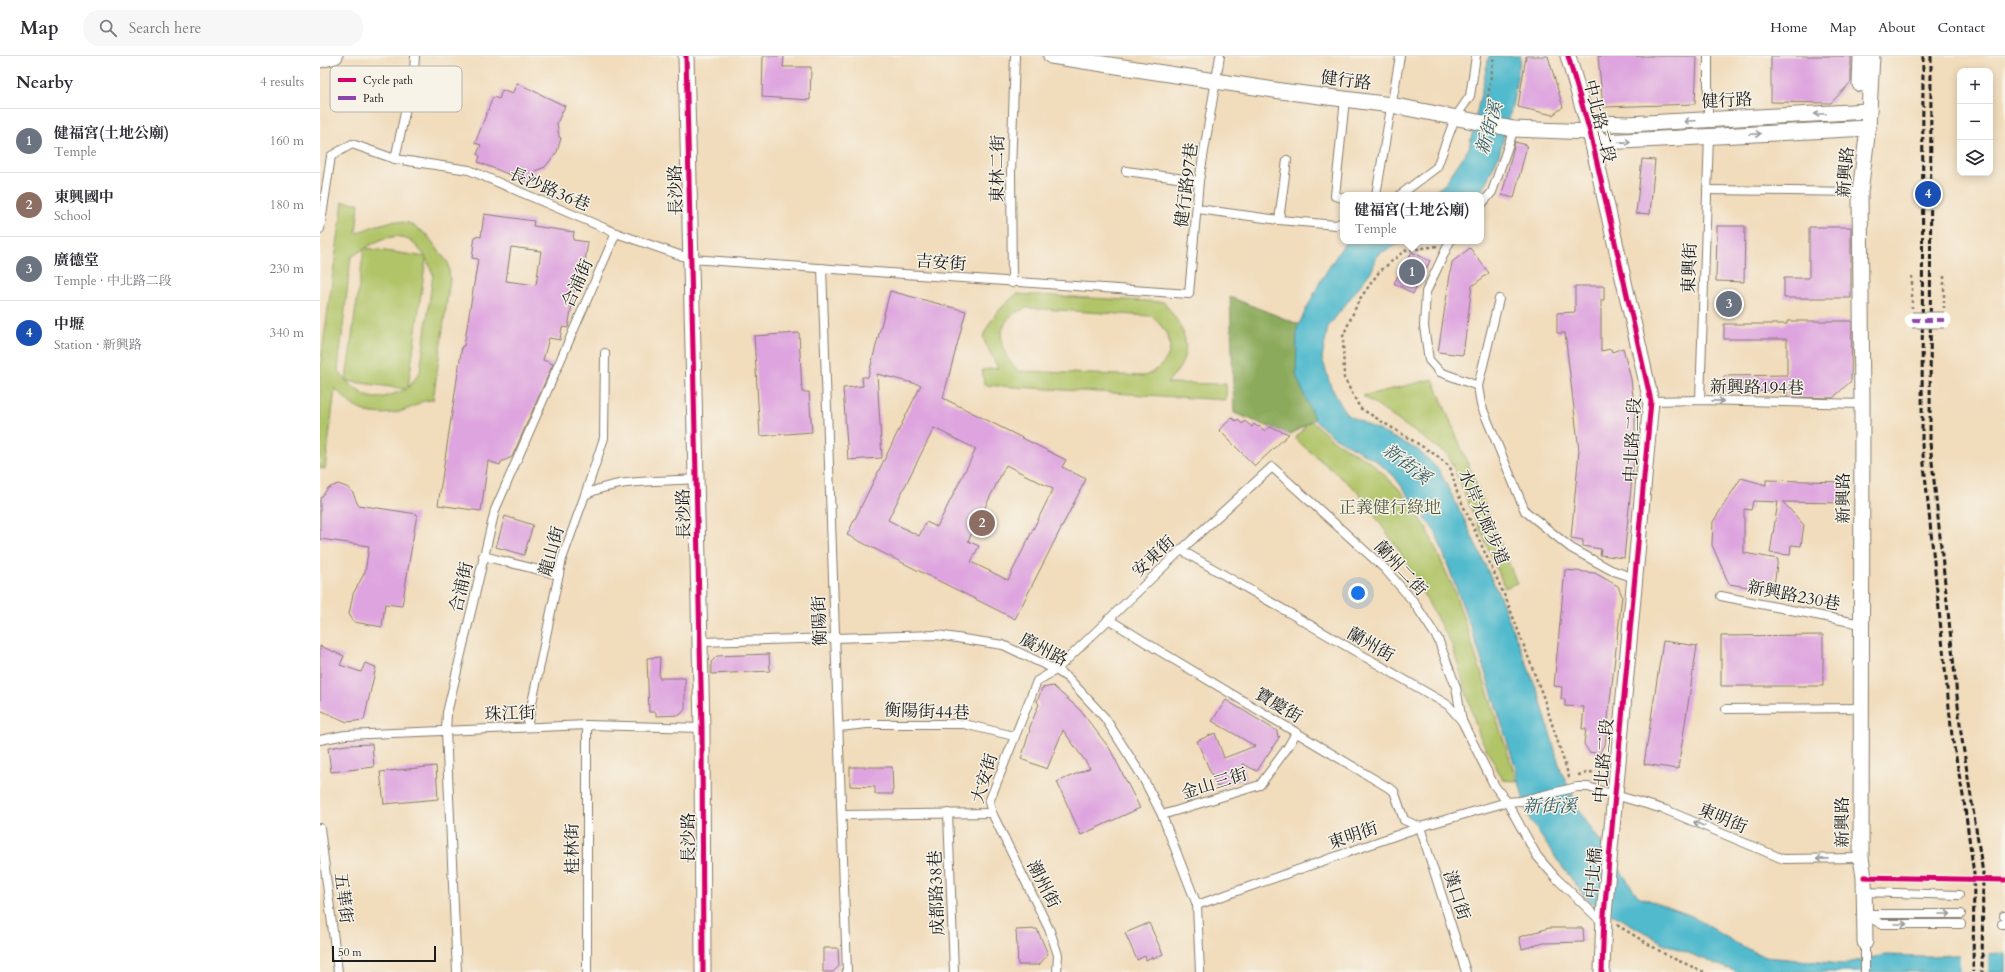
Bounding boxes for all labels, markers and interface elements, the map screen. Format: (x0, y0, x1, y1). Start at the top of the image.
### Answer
search box (83, 10, 363, 46)
text: Map (20, 15, 59, 41)
icon: search (97, 17, 119, 39)
text: Search here (129, 18, 201, 38)
text: Home (1770, 18, 1808, 37)
text: Map (1830, 18, 1856, 37)
text: About (1878, 18, 1915, 37)
text: Contact (1937, 18, 1985, 37)
legend (330, 66, 462, 112)
street label: 健行路 (1319, 66, 1373, 95)
map controls (1957, 68, 1993, 176)
button: + (1957, 68, 1993, 104)
text: Nearby (16, 71, 73, 94)
text: 4 results (260, 73, 304, 91)
text: Cycle path (363, 73, 413, 88)
street label: 中北路二段 (1578, 77, 1621, 165)
street label: 健行路 (1701, 88, 1753, 113)
text: Path (363, 91, 384, 106)
water label: 新街溪 (1470, 97, 1509, 158)
button: − (1957, 104, 1993, 140)
one-way arrow (1814, 110, 1827, 117)
one-way arrow (1684, 117, 1697, 125)
text: 健福宮(土地公廟) (54, 123, 169, 143)
one-way arrow (1748, 130, 1761, 138)
text: 1 (26, 132, 32, 150)
text: 160 m (270, 132, 304, 150)
street label: 東林二街 (985, 135, 1010, 203)
one-way arrow (1618, 138, 1631, 146)
button: layers (1957, 140, 1993, 176)
street label: 健行路97巷 (1170, 141, 1203, 229)
text: Temple (54, 143, 97, 161)
street label: 新興路 (1832, 146, 1859, 198)
street label: 長沙路36巷 (506, 162, 594, 217)
street label: 長沙路 (664, 164, 687, 216)
pin: 4 (1915, 179, 1941, 209)
text: 東興國中 (54, 187, 114, 207)
popup (1340, 192, 1484, 244)
text: 2 (26, 196, 32, 214)
text: 180 m (270, 196, 304, 214)
text: 健福宮(土地公廟) (1354, 200, 1470, 220)
text: School (54, 207, 91, 225)
text: Temple (1354, 220, 1397, 238)
street label: 東興街 (1677, 242, 1702, 294)
street label: 吉安街 (915, 249, 967, 276)
text: 廣德堂 (54, 250, 99, 270)
street label: 合浦街 (557, 255, 598, 311)
pin: 1 (1399, 257, 1425, 287)
text: 3 (26, 260, 32, 278)
text: 230 m (270, 260, 304, 278)
text: Temple · 中北路二段 (54, 272, 172, 290)
pin: 3 (1716, 289, 1742, 319)
text: 中壢 (54, 314, 84, 334)
text: 4 (26, 324, 32, 342)
text: 340 m (270, 324, 304, 342)
text: Station · 新興路 (54, 336, 142, 354)
street label: 新興路194巷 (1710, 375, 1804, 400)
street label: 中北路二段 (1619, 397, 1646, 483)
one-way arrow (1711, 397, 1724, 405)
water label: 新街溪 (1378, 438, 1437, 492)
street label: 水岸光廊步道 (1453, 466, 1514, 569)
street label: 新興路 (1832, 473, 1855, 524)
street label: 長沙路 (672, 488, 695, 540)
park label: 正義健行綠地 (1339, 496, 1441, 519)
pin: 2 (969, 508, 995, 538)
street label: 龍山街 (533, 523, 570, 579)
street label: 安東街 (1127, 531, 1180, 582)
street label: 蘭州二街 (1369, 536, 1432, 601)
street label: 合浦街 (445, 560, 478, 615)
street label: 新興路230巷 (1746, 575, 1842, 616)
your location (1348, 583, 1368, 603)
street label: 衡陽街 (807, 595, 832, 647)
street label: 蘭州街 (1343, 622, 1399, 667)
street label: 廣州路 (1016, 628, 1072, 671)
street label: 寶慶街 (1251, 682, 1307, 728)
street label: 衡陽街44巷 (884, 699, 970, 724)
street label: 珠江街 (484, 701, 536, 726)
street label: 中北路二段 (1588, 718, 1619, 804)
street label: 大安街 (966, 750, 1003, 806)
street label: 金山三街 (1178, 763, 1250, 804)
water label: 新街溪 (1523, 794, 1579, 819)
street label: 新興路 (1831, 797, 1854, 848)
street label: 東明街 (1695, 798, 1751, 839)
street label: 長沙路 (677, 813, 700, 864)
street label: 東明街 (1325, 816, 1381, 855)
one-way arrow (1693, 820, 1705, 827)
street label: 桂林街 (561, 824, 584, 875)
street label: 中北橋 (1580, 847, 1607, 899)
street label: 成都路38巷 (924, 850, 949, 936)
one-way arrow (1816, 855, 1829, 862)
street label: 潮州街 (1022, 856, 1065, 912)
street label: 漢口街 (1438, 867, 1475, 923)
street label: 五華街 (329, 871, 358, 925)
one-way arrow (1938, 910, 1951, 918)
one-way arrow (1894, 920, 1907, 928)
scale bar (332, 944, 436, 963)
text: 50 m (338, 945, 362, 960)

